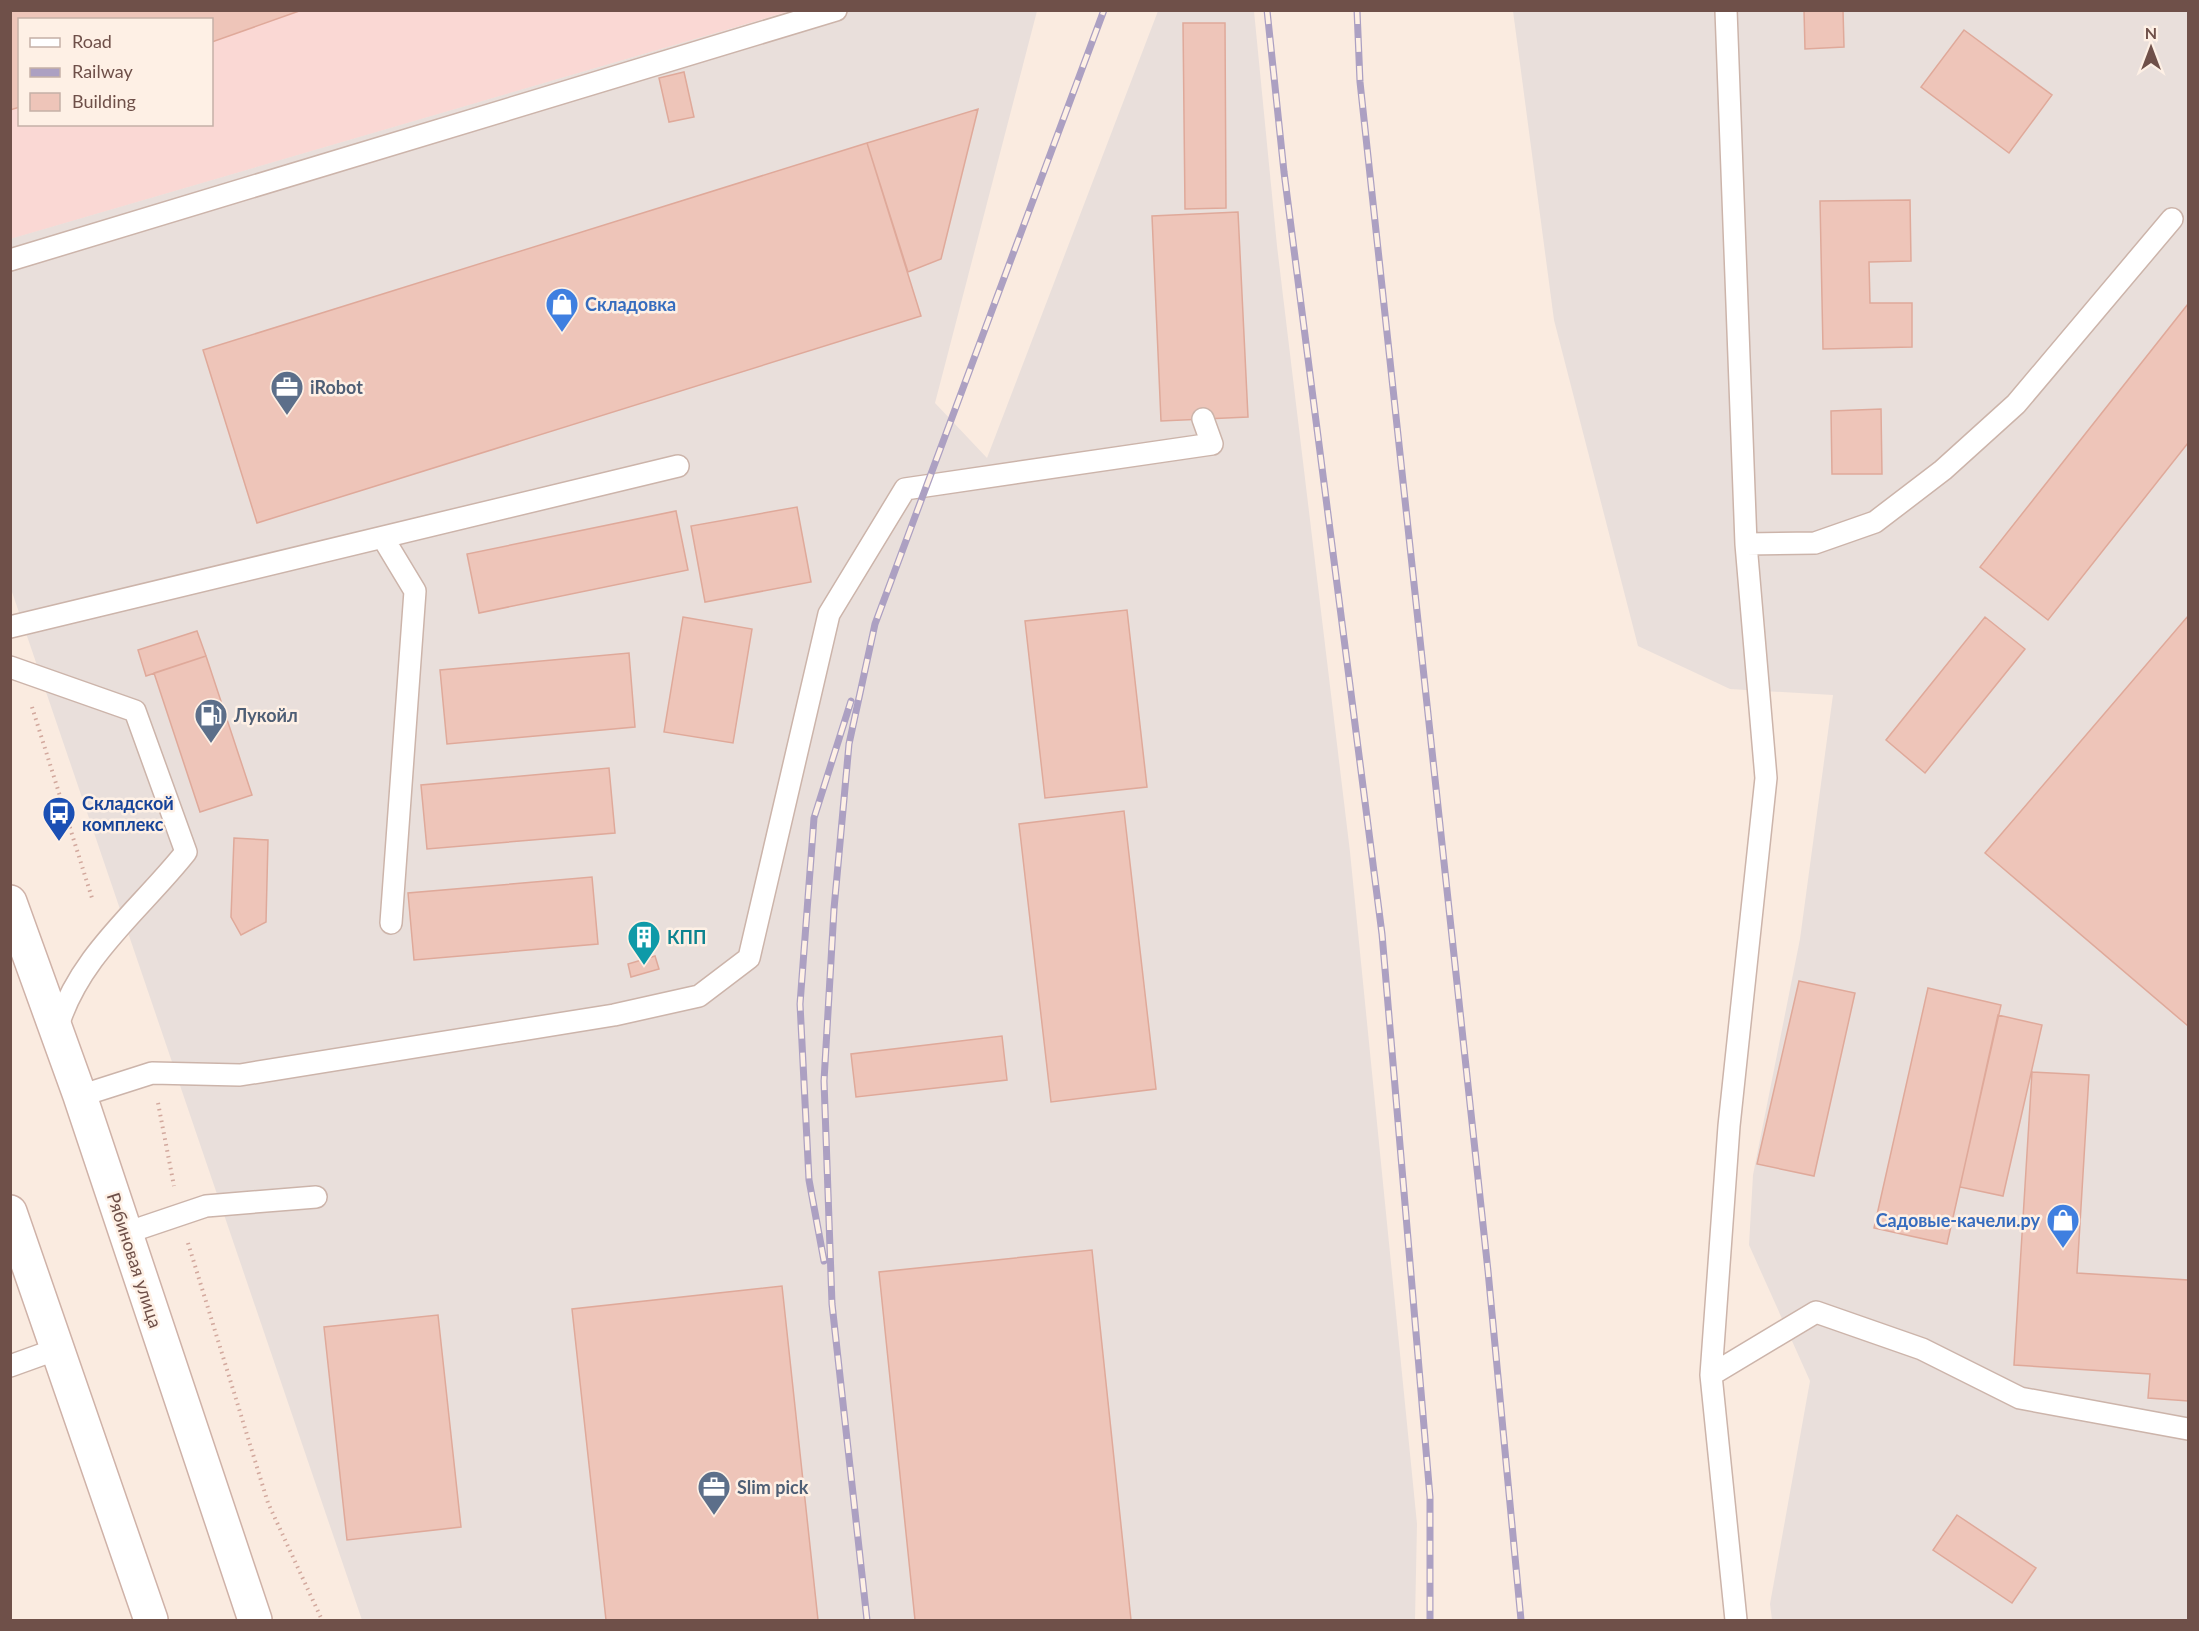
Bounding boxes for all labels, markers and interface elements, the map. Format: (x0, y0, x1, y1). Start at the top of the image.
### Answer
legend (18, 18, 213, 126)
north arrow (2121, 18, 2181, 78)
text: N (2145, 23, 2157, 42)
text: Road (72, 30, 112, 52)
text: Railway (72, 60, 133, 82)
text: Building (72, 90, 136, 112)
shop icon: Складовка (544, 286, 580, 333)
place label: Складовка (585, 293, 676, 315)
office icon: iRobot (269, 369, 305, 416)
place label: iRobot (310, 376, 363, 398)
fuel station icon: Лукойл (193, 697, 229, 744)
place label: Лукойл (233, 704, 298, 726)
place label: Складской комплекс (82, 792, 174, 835)
bus stop icon: Складской комплекс (41, 795, 77, 842)
building icon: КПП (626, 919, 662, 966)
place label: КПП (667, 926, 706, 948)
street label: Рябиновая улица (103, 1190, 167, 1330)
shop icon: Садовые-качели.ру (2045, 1202, 2081, 1249)
place label: Садовые-качели.ру (1876, 1209, 2040, 1231)
office icon: Slim pick (696, 1469, 732, 1516)
place label: Slim pick (737, 1476, 809, 1498)

